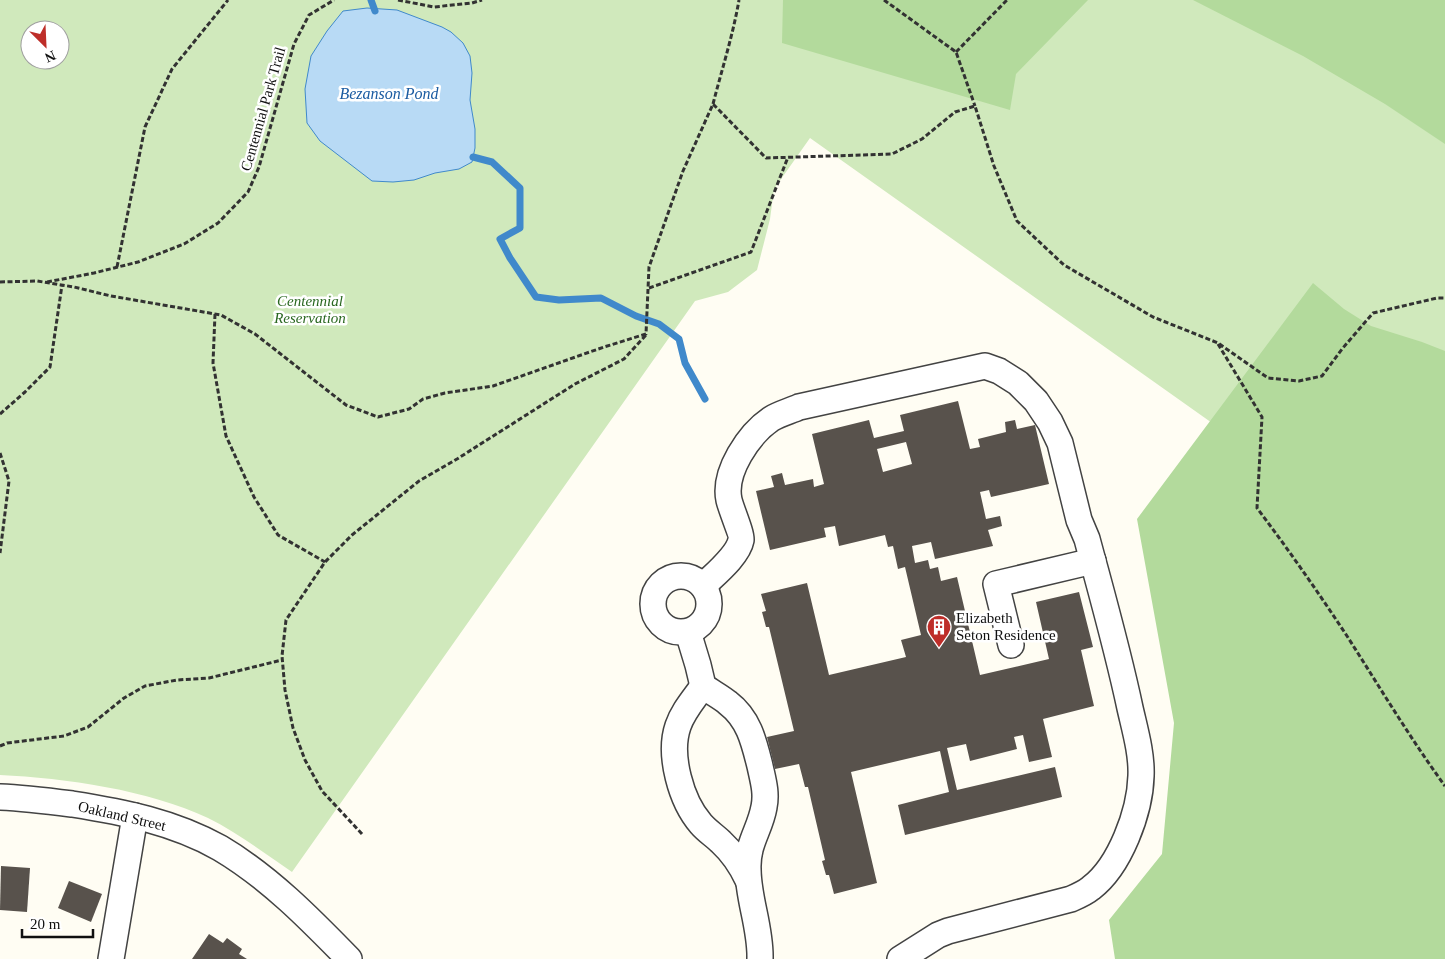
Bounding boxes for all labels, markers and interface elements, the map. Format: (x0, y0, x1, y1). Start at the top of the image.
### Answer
north arrow (20, 20, 70, 70)
street label: Centennial Park Trail (238, 45, 288, 173)
text: N (42, 48, 58, 65)
water label: Bezanson Pond (339, 85, 440, 102)
park label: Centennial Reservation (273, 293, 346, 326)
place label: Elizabeth Seton Residence (956, 610, 1056, 643)
building icon: Elizabeth Seton Residence (926, 614, 952, 648)
street label: Oakland Street (77, 798, 168, 834)
scale bar (22, 906, 94, 938)
text: 20 m (30, 916, 61, 932)

